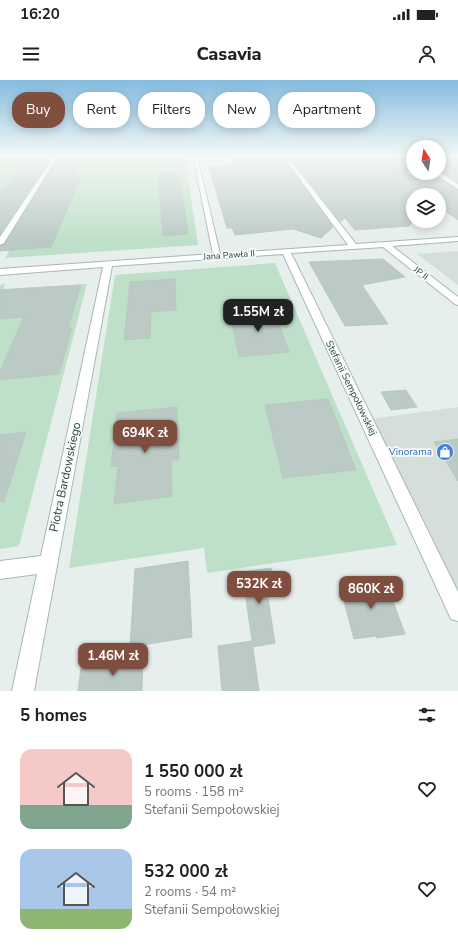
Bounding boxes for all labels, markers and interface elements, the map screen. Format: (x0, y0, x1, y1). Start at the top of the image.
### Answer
text: 16:20 (20, 4, 60, 24)
text: Casavia (196, 42, 262, 66)
icon: menu (20, 43, 42, 65)
icon: person (416, 43, 438, 65)
chip: Buy (12, 92, 65, 128)
chip: Rent (73, 92, 130, 128)
chip: Filters (138, 92, 205, 128)
chip: New (213, 92, 270, 128)
chip: Apartment (278, 92, 375, 128)
north arrow (406, 140, 446, 180)
map controls (406, 140, 446, 228)
button: layers (406, 188, 446, 228)
street label: Jana Pawła II (202, 247, 255, 263)
street label: JP II (410, 263, 431, 283)
pin: 1.55M zł (217, 299, 299, 333)
text: 1.55M zł (232, 303, 284, 321)
street label: Stefanii Sempołowskiej (322, 338, 380, 438)
street label: Piotra Bardowskiego (46, 420, 85, 533)
pin: 694K zł (108, 420, 182, 454)
text: 694K zł (122, 424, 168, 442)
shop icon: Vinorama (435, 442, 455, 462)
place label: Vinorama (388, 445, 432, 459)
pin: 532K zł (222, 571, 296, 605)
text: 532K zł (236, 575, 282, 593)
pin: 860K zł (334, 576, 408, 610)
text: 860K zł (348, 580, 394, 598)
pin: 1.46M zł (72, 643, 154, 677)
text: 1.46M zł (87, 647, 139, 665)
text: 5 homes (20, 704, 87, 727)
icon: filters (416, 704, 438, 726)
text: 1 550 000 zł (144, 760, 243, 783)
icon: home (52, 765, 100, 813)
icon: heart (416, 778, 438, 800)
text: 5 rooms · 158 m² (144, 783, 244, 801)
text: Stefanii Sempołowskiej (144, 801, 280, 819)
text: 532 000 zł (144, 860, 228, 883)
icon: home (52, 865, 100, 913)
icon: heart (416, 878, 438, 900)
text: 2 rooms · 54 m² (144, 883, 236, 901)
text: Stefanii Sempołowskiej (144, 901, 280, 919)

